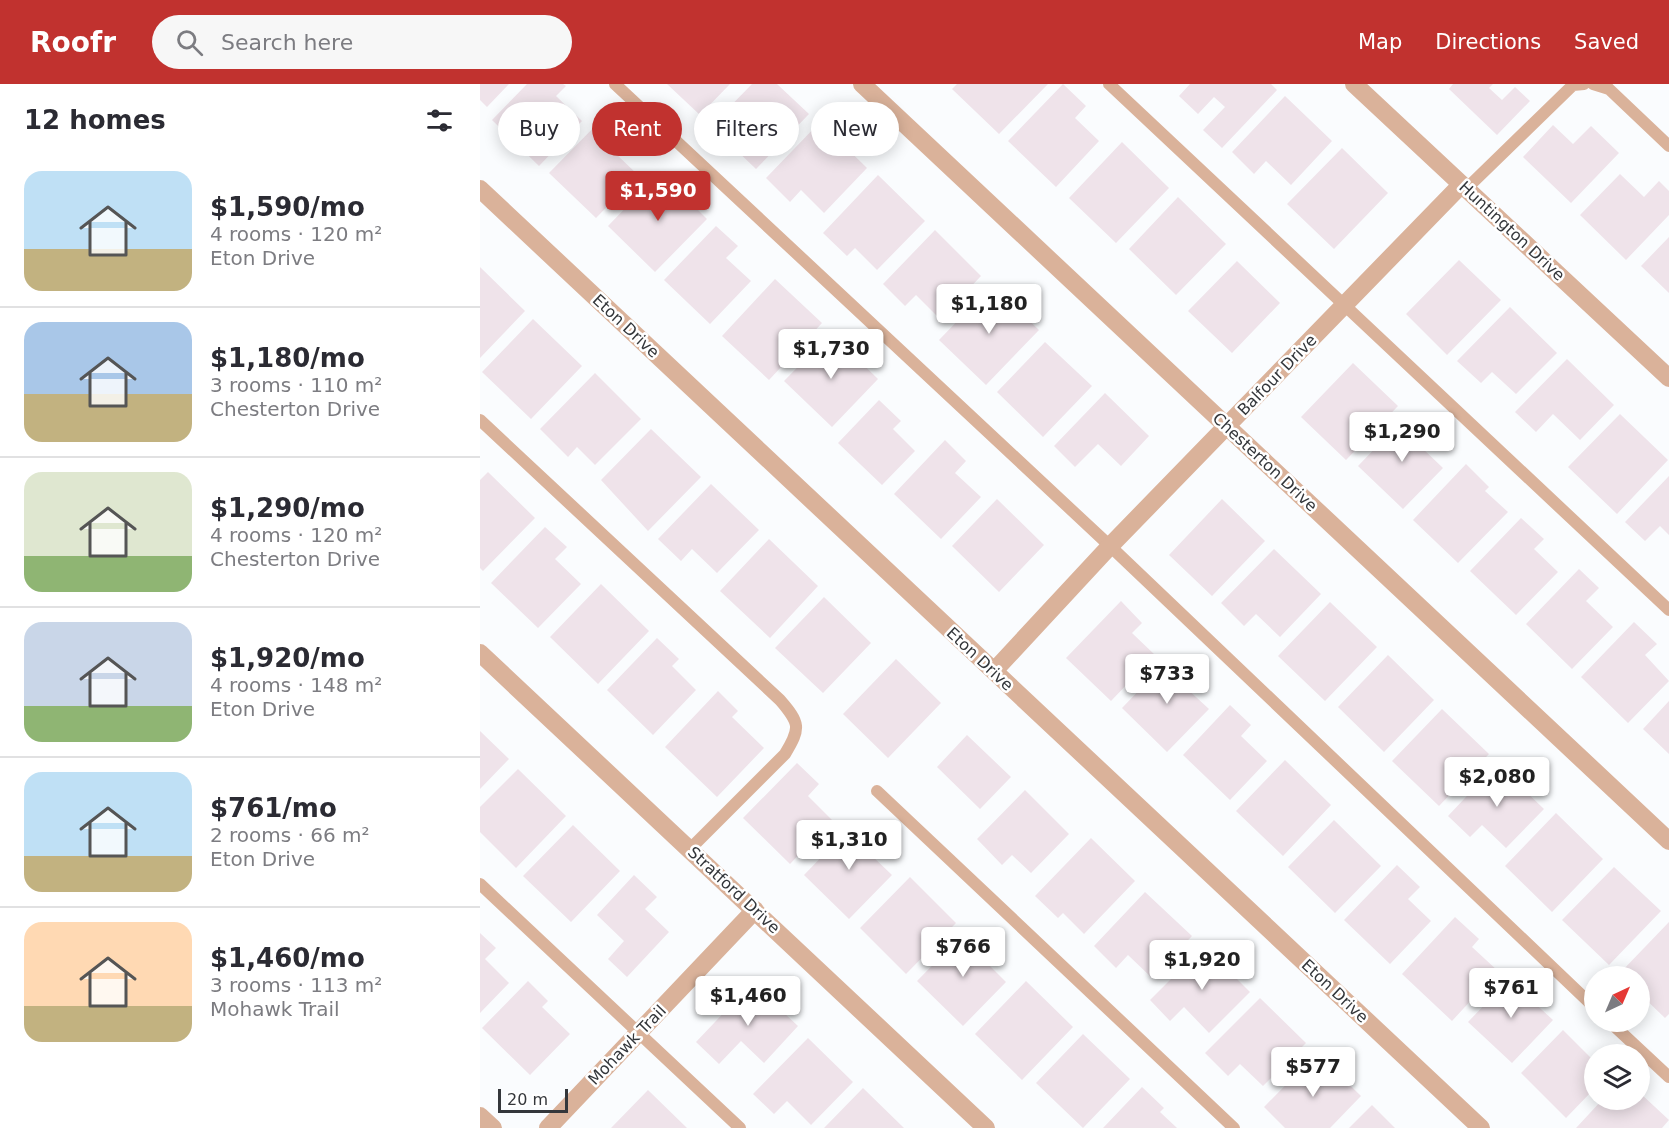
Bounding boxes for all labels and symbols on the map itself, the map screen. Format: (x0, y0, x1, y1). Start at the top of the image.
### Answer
pin: $1,590 (609, 171, 707, 222)
street label: Huntington Drive (1455, 177, 1569, 285)
pin: $1,180 (940, 284, 1038, 335)
street label: Eton Drive (589, 290, 663, 362)
pin: $1,730 (782, 329, 880, 380)
street label: Balfour Drive (1234, 331, 1320, 419)
street label: Chesterton Drive (1209, 409, 1321, 515)
pin: $1,290 (1353, 412, 1451, 463)
street label: Eton Drive (943, 623, 1017, 695)
pin: $733 (1131, 654, 1203, 705)
pin: $2,080 (1448, 757, 1546, 808)
pin: $1,310 (800, 820, 898, 871)
street label: Stratford Drive (684, 843, 784, 937)
pin: $766 (927, 927, 999, 978)
pin: $1,920 (1153, 940, 1251, 991)
street label: Eton Drive (1298, 955, 1372, 1027)
north arrow (1584, 966, 1650, 1032)
pin: $761 (1475, 968, 1547, 1019)
pin: $1,460 (699, 976, 797, 1027)
street label: Mohawk Trail (584, 1001, 670, 1089)
pin: $577 (1277, 1047, 1349, 1098)
scale bar (498, 1086, 568, 1114)

